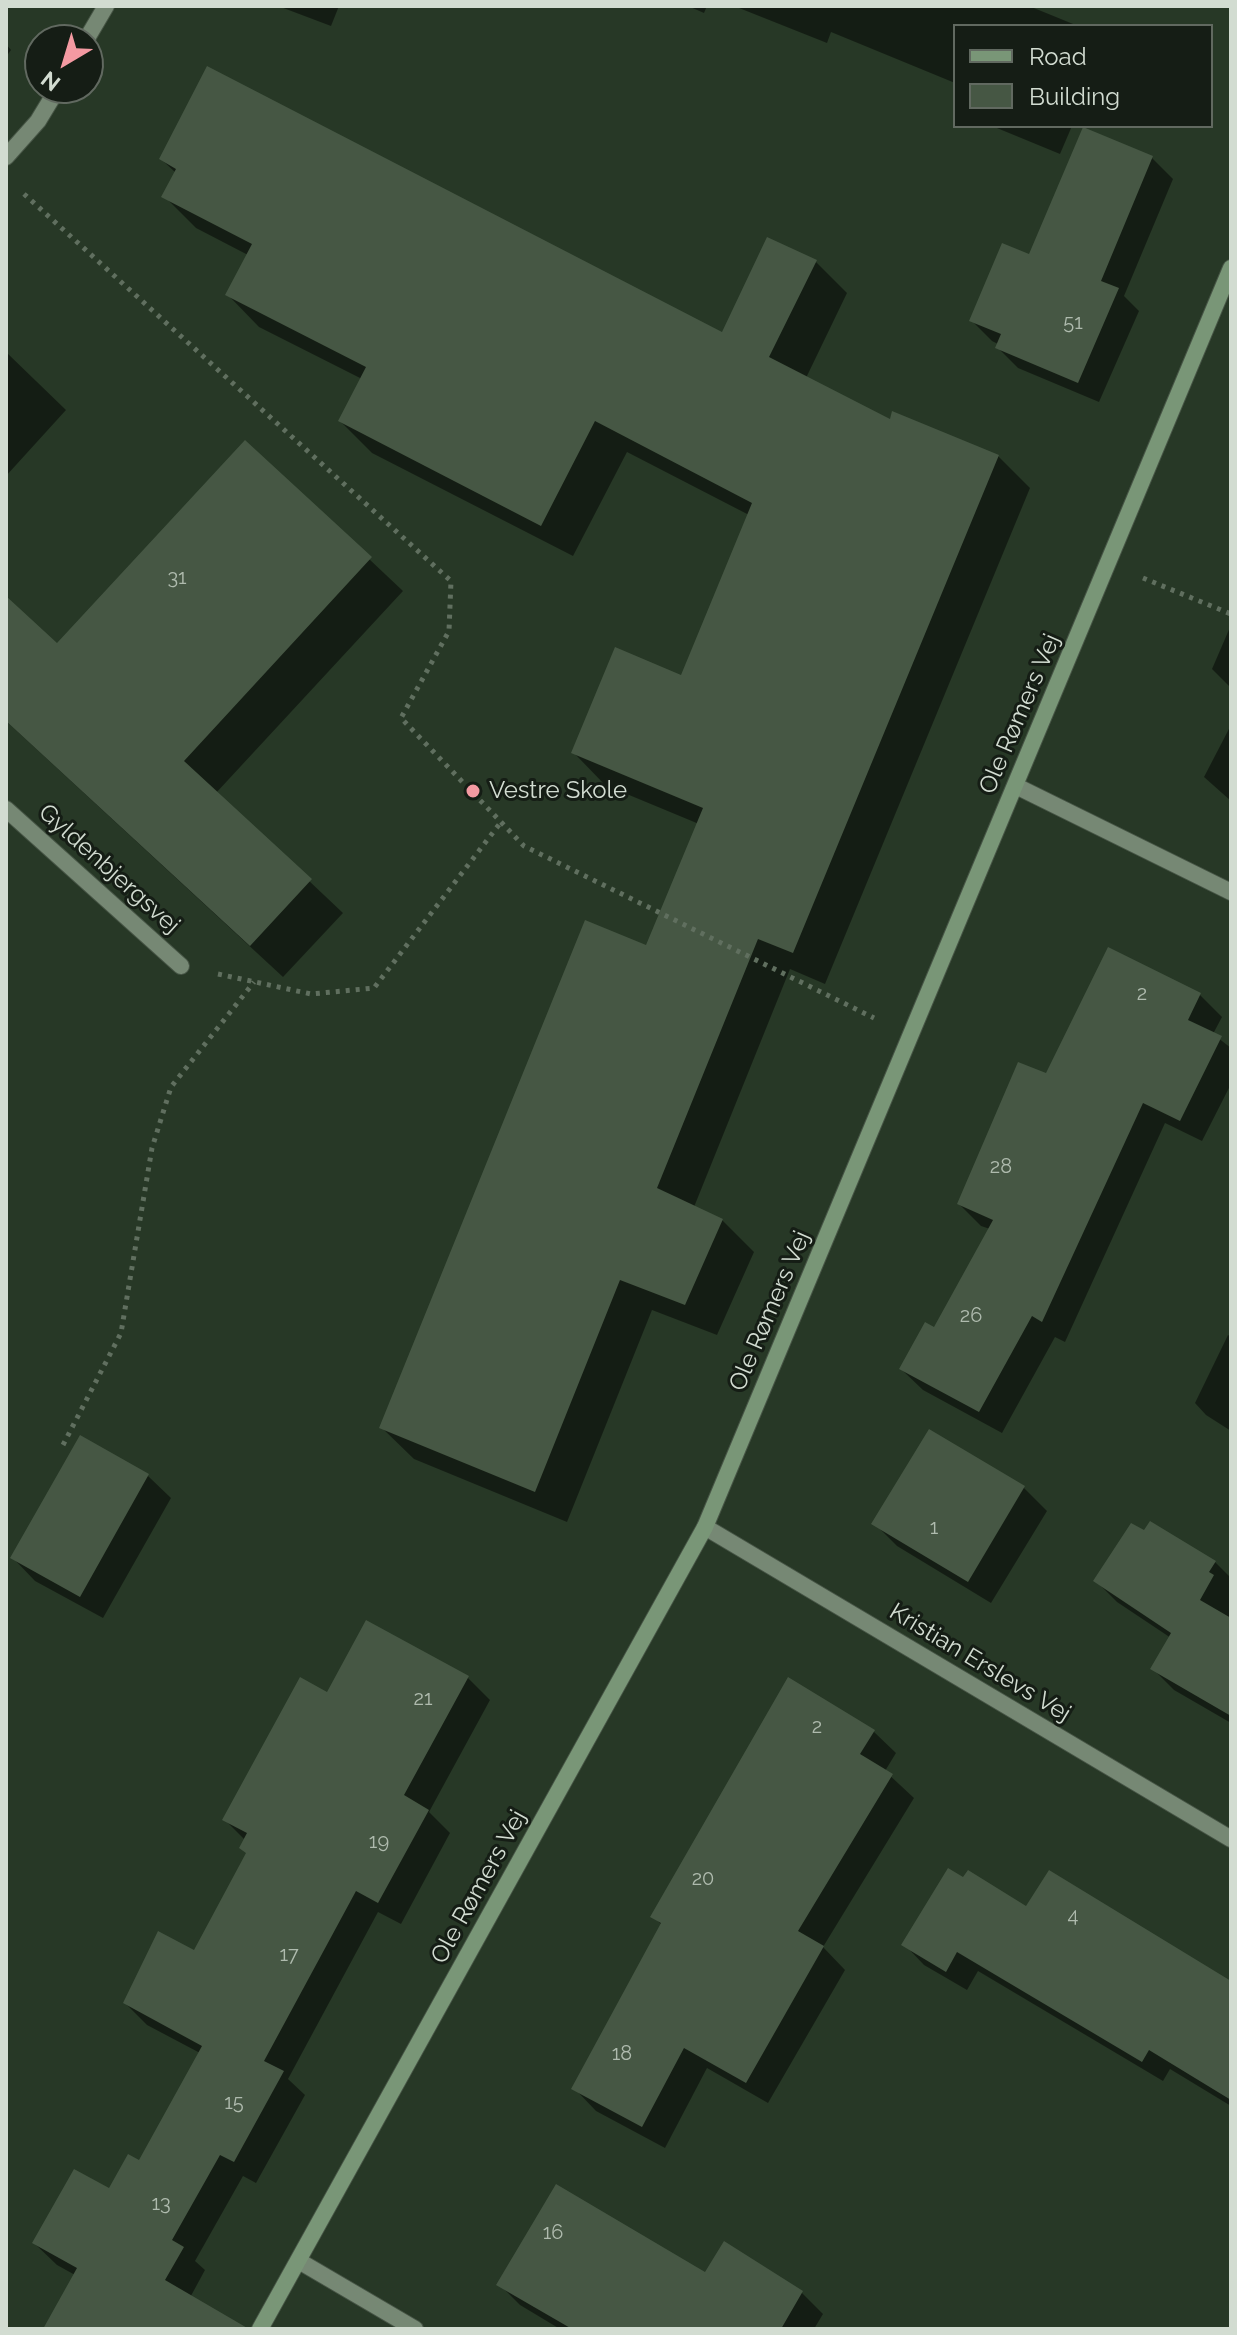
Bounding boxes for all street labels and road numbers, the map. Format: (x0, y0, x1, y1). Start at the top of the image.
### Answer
street label: Ole Rømers Vej (973, 630, 1067, 798)
street label: Gyldenbjergsvej (33, 798, 185, 940)
street label: Ole Rømers Vej (723, 1227, 817, 1395)
street label: Kristian Erslevs Vej (884, 1598, 1076, 1728)
street label: Ole Rømers Vej (425, 1805, 533, 1969)

